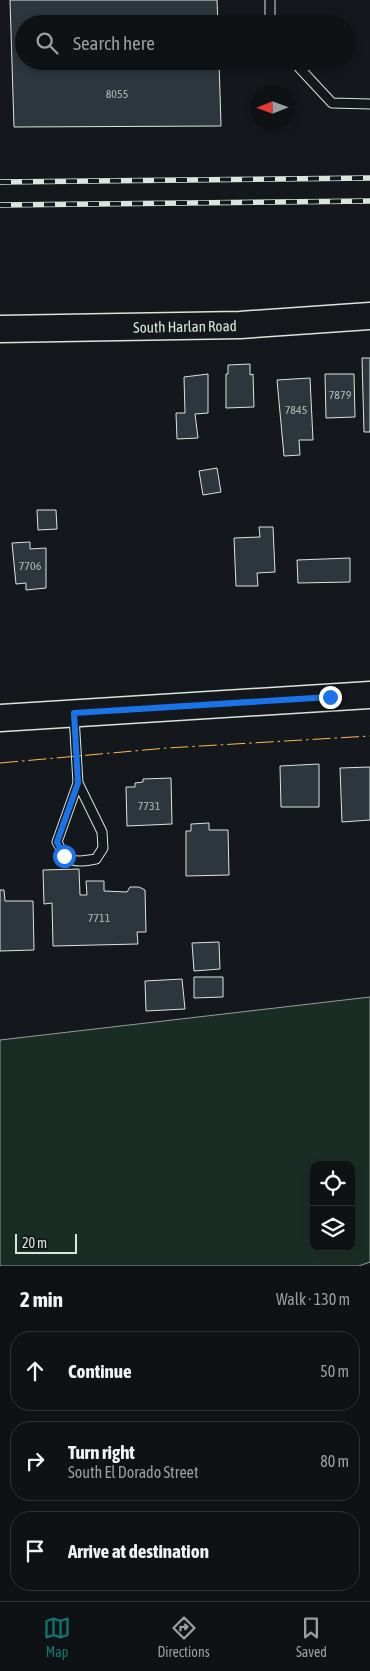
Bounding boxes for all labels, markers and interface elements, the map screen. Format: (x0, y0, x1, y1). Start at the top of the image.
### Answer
search box (15, 15, 355, 70)
icon: search (33, 29, 61, 57)
text: Search here (73, 32, 155, 54)
north arrow (250, 85, 295, 130)
house number: 8055 (106, 87, 128, 101)
street label: South Harlan Road (133, 317, 237, 335)
house number: 7879 (329, 388, 352, 402)
house number: 7845 (285, 403, 307, 417)
house number: 7706 (19, 559, 42, 573)
route end (319, 686, 342, 709)
house number: 7731 (138, 799, 161, 813)
route start (53, 845, 76, 868)
house number: 7711 (88, 911, 111, 925)
map controls (310, 1161, 355, 1251)
button: locate (310, 1161, 355, 1206)
button: layers (310, 1206, 355, 1251)
scale bar (15, 1231, 78, 1254)
text: 20 m (22, 1235, 47, 1251)
text: 2 min (20, 1287, 63, 1311)
text: Walk · 130 m (276, 1290, 350, 1308)
icon: ahead (21, 1357, 49, 1385)
text: Continue (68, 1360, 132, 1382)
text: 50 m (320, 1362, 349, 1380)
text: Turn right (68, 1441, 135, 1463)
icon: right (21, 1447, 49, 1475)
text: 80 m (320, 1452, 349, 1470)
text: South El Dorado Street (68, 1463, 199, 1481)
icon: arrive (21, 1537, 49, 1565)
text: Arrive at destination (68, 1540, 209, 1562)
tab: Map (43, 1614, 71, 1660)
tab: Directions (157, 1614, 210, 1660)
tab: Saved (296, 1614, 327, 1660)

